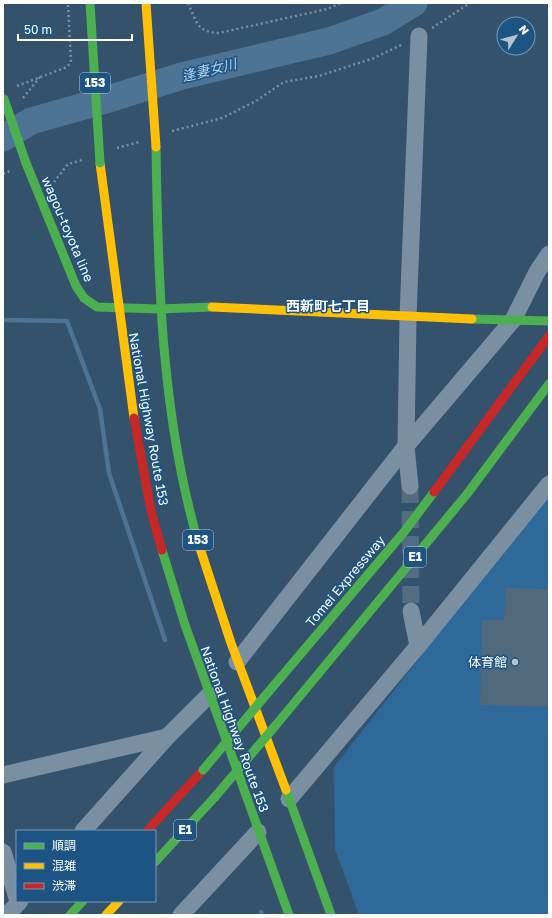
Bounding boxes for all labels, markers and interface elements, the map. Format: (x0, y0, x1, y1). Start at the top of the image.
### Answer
scale bar (18, 16, 132, 42)
north arrow (496, 16, 536, 56)
text: 50 m (24, 22, 52, 37)
text: N (517, 22, 532, 37)
water label: 逢妻女川 (180, 54, 240, 85)
road number: 153 (80, 73, 110, 93)
street label: wagou-toyota line (39, 174, 97, 284)
district label: 西新町七丁目 (286, 297, 370, 314)
street label: National Highway Route 153 (126, 331, 172, 507)
road number: 153 (183, 530, 213, 550)
street label: Tomei Expressway (302, 531, 388, 630)
road number: E1 (404, 547, 426, 567)
street label: National Highway Route 153 (198, 644, 272, 814)
place label: 体育館 (468, 654, 507, 670)
marker: 体育館 (510, 657, 520, 667)
road number: E1 (174, 820, 196, 840)
legend (16, 830, 156, 902)
text: 順調 (52, 838, 76, 853)
text: 混雑 (52, 858, 76, 873)
text: 渋滞 (52, 878, 76, 893)

